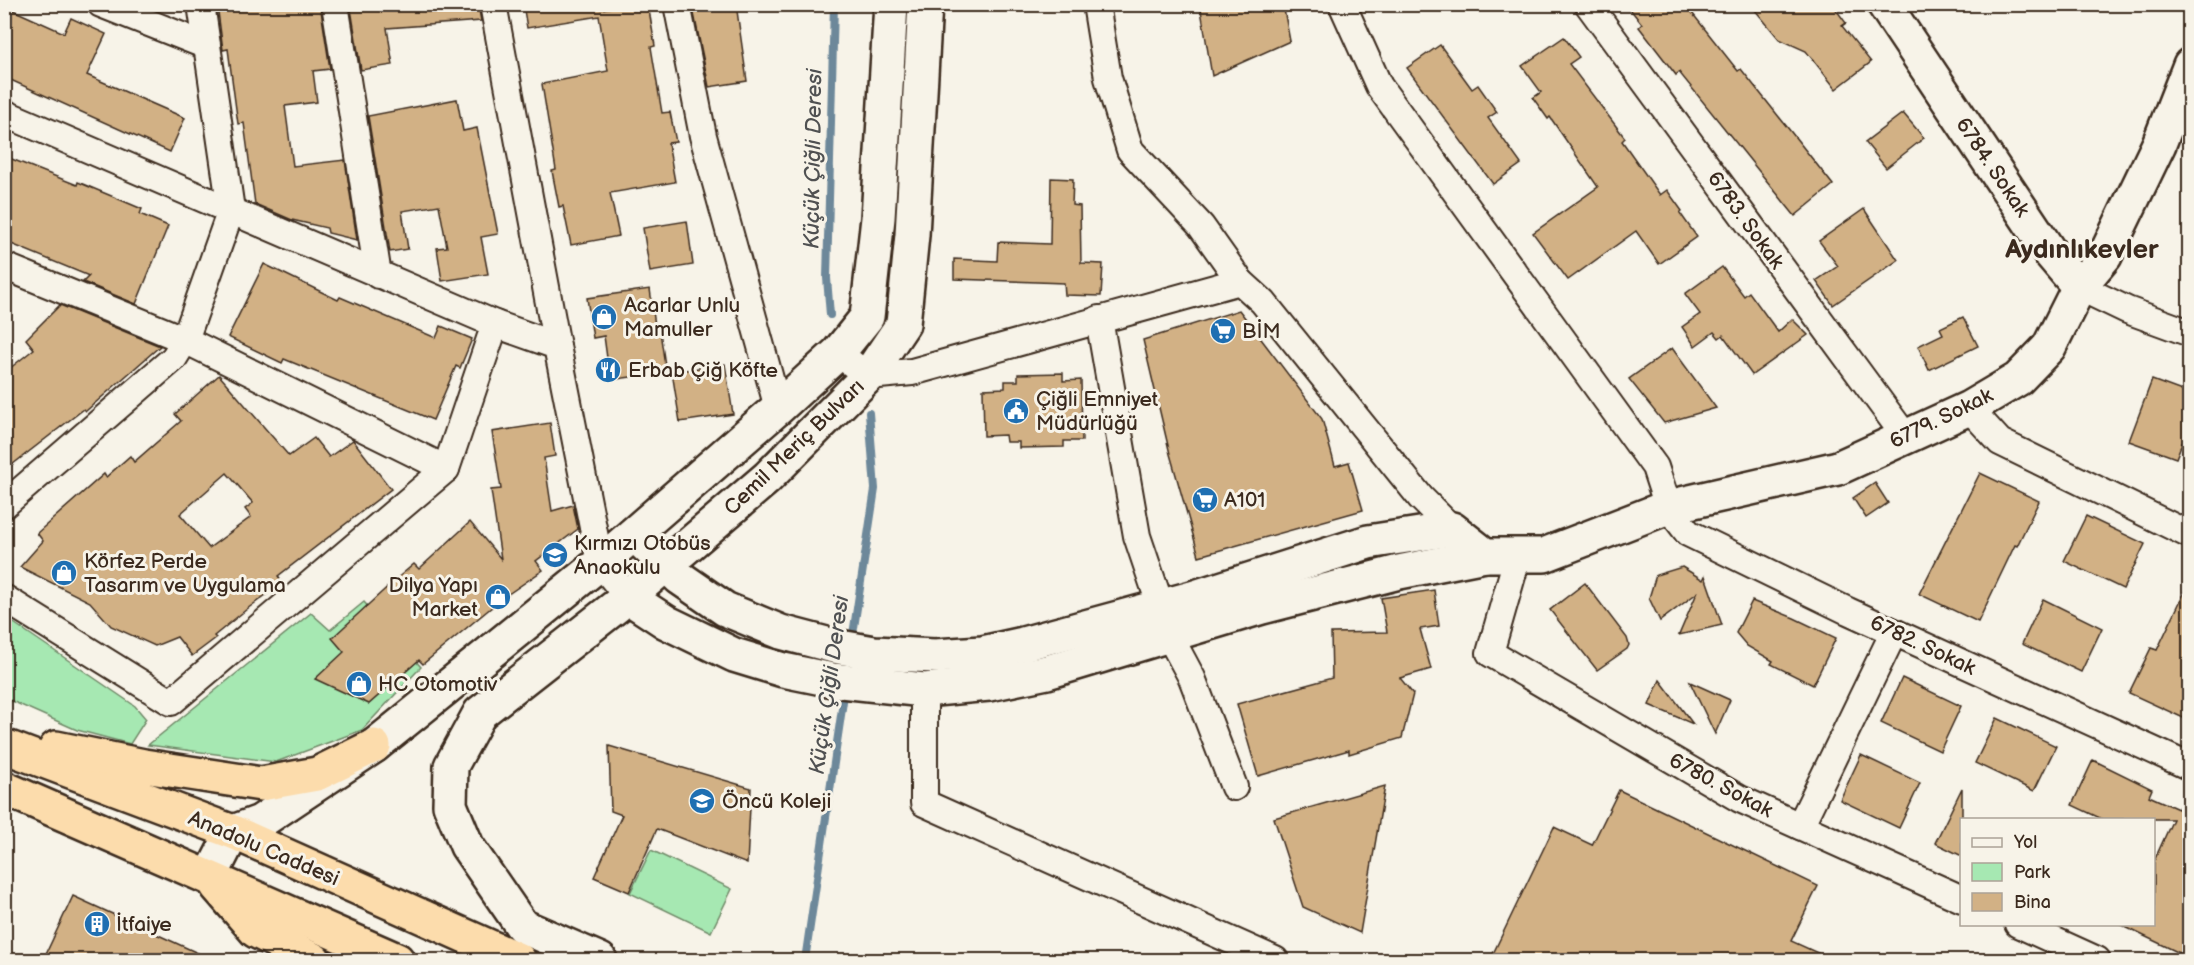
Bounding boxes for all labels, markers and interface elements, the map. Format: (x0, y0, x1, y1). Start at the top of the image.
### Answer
water label: Küçük Çiğli Deresi (798, 68, 829, 249)
street label: 6784. Sokak (1950, 113, 2035, 222)
street label: 6783. Sokak (1702, 167, 1790, 274)
district label: Aydınlıkevler (2004, 234, 2159, 266)
place label: Acarlar Unlu Mamuller (624, 293, 740, 342)
shop icon: Acarlar Unlu Mamuller (589, 302, 619, 332)
supermarket icon: BİM (1208, 316, 1238, 346)
place label: BİM (1242, 319, 1281, 344)
restaurant icon: Erbab Çiğ Köfte (593, 355, 623, 385)
place label: Erbab Çiğ Köfte (628, 358, 778, 383)
street label: Cemil Meriç Bulvarı (719, 374, 870, 521)
street label: 6779. Sokak (1886, 382, 1998, 454)
place label: Çiğli Emniyet Müdürlüğü (1036, 387, 1159, 436)
public building icon: Çiğli Emniyet Müdürlüğü (1001, 396, 1031, 426)
supermarket icon: A101 (1190, 485, 1220, 515)
place label: A101 (1224, 488, 1265, 513)
place label: Kırmızı Otobüs Anaokulu (574, 531, 711, 580)
school or university icon: Kırmızı Otobüs Anaokulu (540, 540, 570, 570)
place label: Körfez Perde Tasarım ve Uygulama (84, 549, 286, 598)
shop icon: Körfez Perde Tasarım ve Uygulama (49, 558, 79, 588)
place label: Dilya Yapı Market (388, 573, 479, 622)
shop icon: Dilya Yapı Market (483, 582, 513, 612)
water label: Küçük Çiğli Deresi (804, 593, 856, 776)
street label: 6782. Sokak (1866, 610, 1980, 681)
shop icon: HC Otomotiv (344, 669, 374, 699)
place label: HC Otomotiv (378, 672, 498, 697)
street label: 6780. Sokak (1665, 748, 1778, 824)
school or university icon: Öncü Koleji (687, 786, 717, 816)
place label: Öncü Koleji (722, 789, 831, 814)
street label: Anadolu Caddesi (185, 805, 343, 891)
legend (1960, 818, 2155, 926)
text: Yol (2013, 832, 2037, 853)
text: Park (2014, 862, 2050, 883)
text: Bina (2014, 892, 2051, 913)
building icon: İtfaiye (82, 909, 112, 939)
place label: İtfaiye (116, 912, 172, 937)

